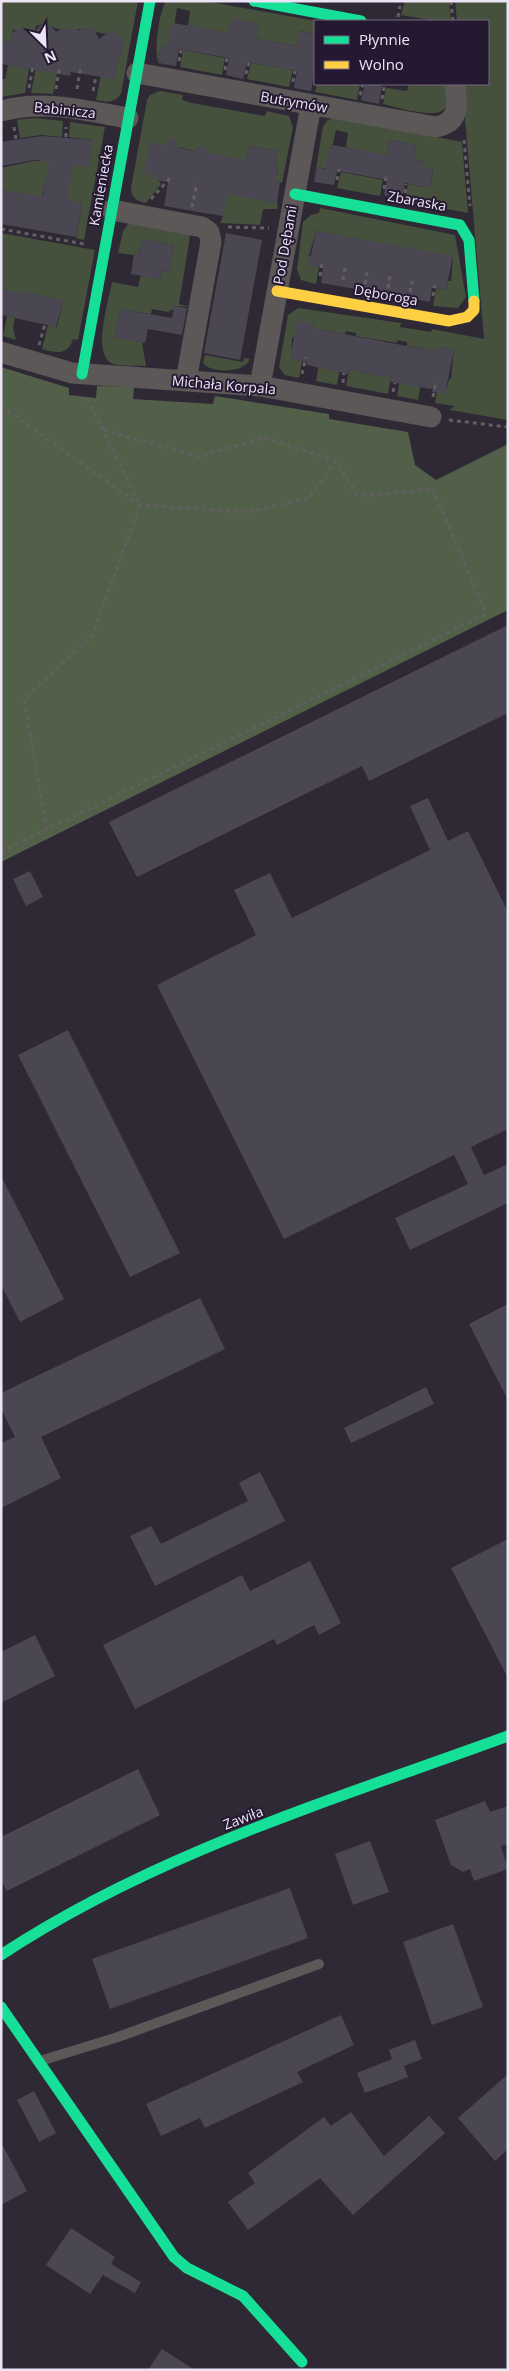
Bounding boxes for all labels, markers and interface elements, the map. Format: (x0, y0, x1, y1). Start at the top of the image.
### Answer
north arrow (20, 20, 70, 70)
legend (314, 20, 489, 85)
text: Płynnie (359, 29, 410, 49)
text: N (41, 46, 60, 68)
text: Wolno (359, 54, 404, 74)
street label: Butrymów (259, 86, 329, 117)
street label: Babinicza (33, 97, 97, 122)
street label: Kamieniecka (84, 143, 117, 227)
street label: Zbaraska (386, 186, 448, 215)
street label: Pod Dębami (268, 204, 301, 286)
street label: Dęboroga (353, 280, 420, 309)
street label: Michała Korpala (171, 370, 277, 399)
street label: Zawiła (220, 1801, 266, 1834)

